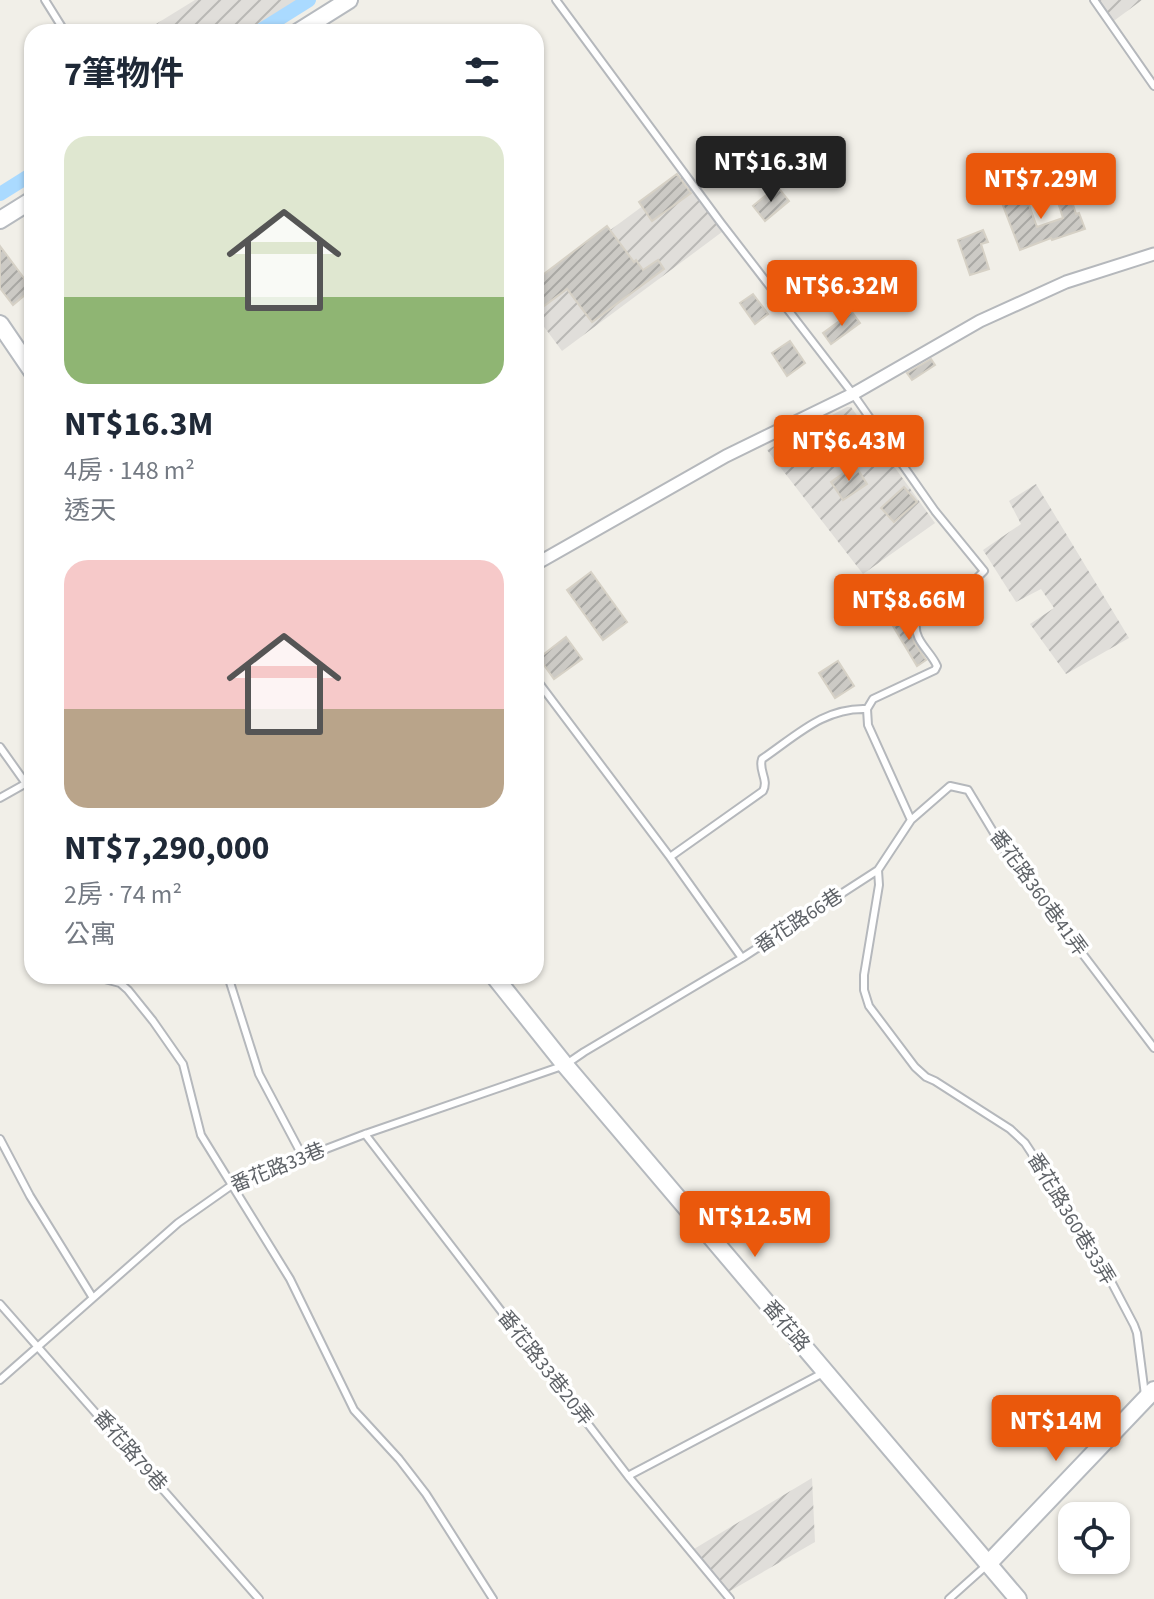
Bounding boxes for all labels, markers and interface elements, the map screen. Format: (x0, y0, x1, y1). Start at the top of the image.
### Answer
text: 7筆物件 (64, 50, 184, 99)
icon: filters (460, 50, 504, 94)
pin: NT$16.3M (688, 136, 854, 204)
text: NT$16.3M (714, 143, 828, 180)
pin: NT$7.29M (958, 153, 1124, 221)
text: NT$7.29M (984, 160, 1098, 197)
icon: home (212, 188, 356, 332)
pin: NT$6.32M (759, 260, 925, 328)
text: NT$6.32M (785, 267, 899, 304)
text: NT$16.3M (64, 400, 213, 449)
pin: NT$6.43M (766, 415, 932, 483)
text: NT$6.43M (792, 422, 906, 459)
text: 4房 · 148 m² (64, 452, 195, 489)
text: 透天 (64, 492, 116, 529)
pin: NT$8.66M (826, 574, 992, 642)
text: NT$8.66M (852, 581, 966, 618)
icon: home (212, 612, 356, 756)
text: NT$7,290,000 (64, 824, 270, 873)
street label: 番花路360巷41弄 (983, 824, 1093, 962)
text: 2房 · 74 m² (64, 876, 182, 913)
street label: 番花路66巷 (749, 882, 849, 960)
text: 公寓 (64, 916, 116, 953)
street label: 番花路33巷 (226, 1136, 330, 1200)
street label: 番花路360巷33弄 (1020, 1148, 1122, 1290)
pin: NT$12.5M (672, 1191, 838, 1259)
text: NT$12.5M (698, 1198, 812, 1235)
street label: 番花路 (756, 1294, 816, 1358)
street label: 番花路33巷20弄 (491, 1304, 599, 1432)
pin: NT$14M (991, 1395, 1121, 1463)
text: NT$14M (1010, 1402, 1102, 1439)
street label: 番花路79巷 (87, 1404, 173, 1498)
map controls (1058, 1502, 1130, 1574)
button: locate (1058, 1502, 1130, 1574)

